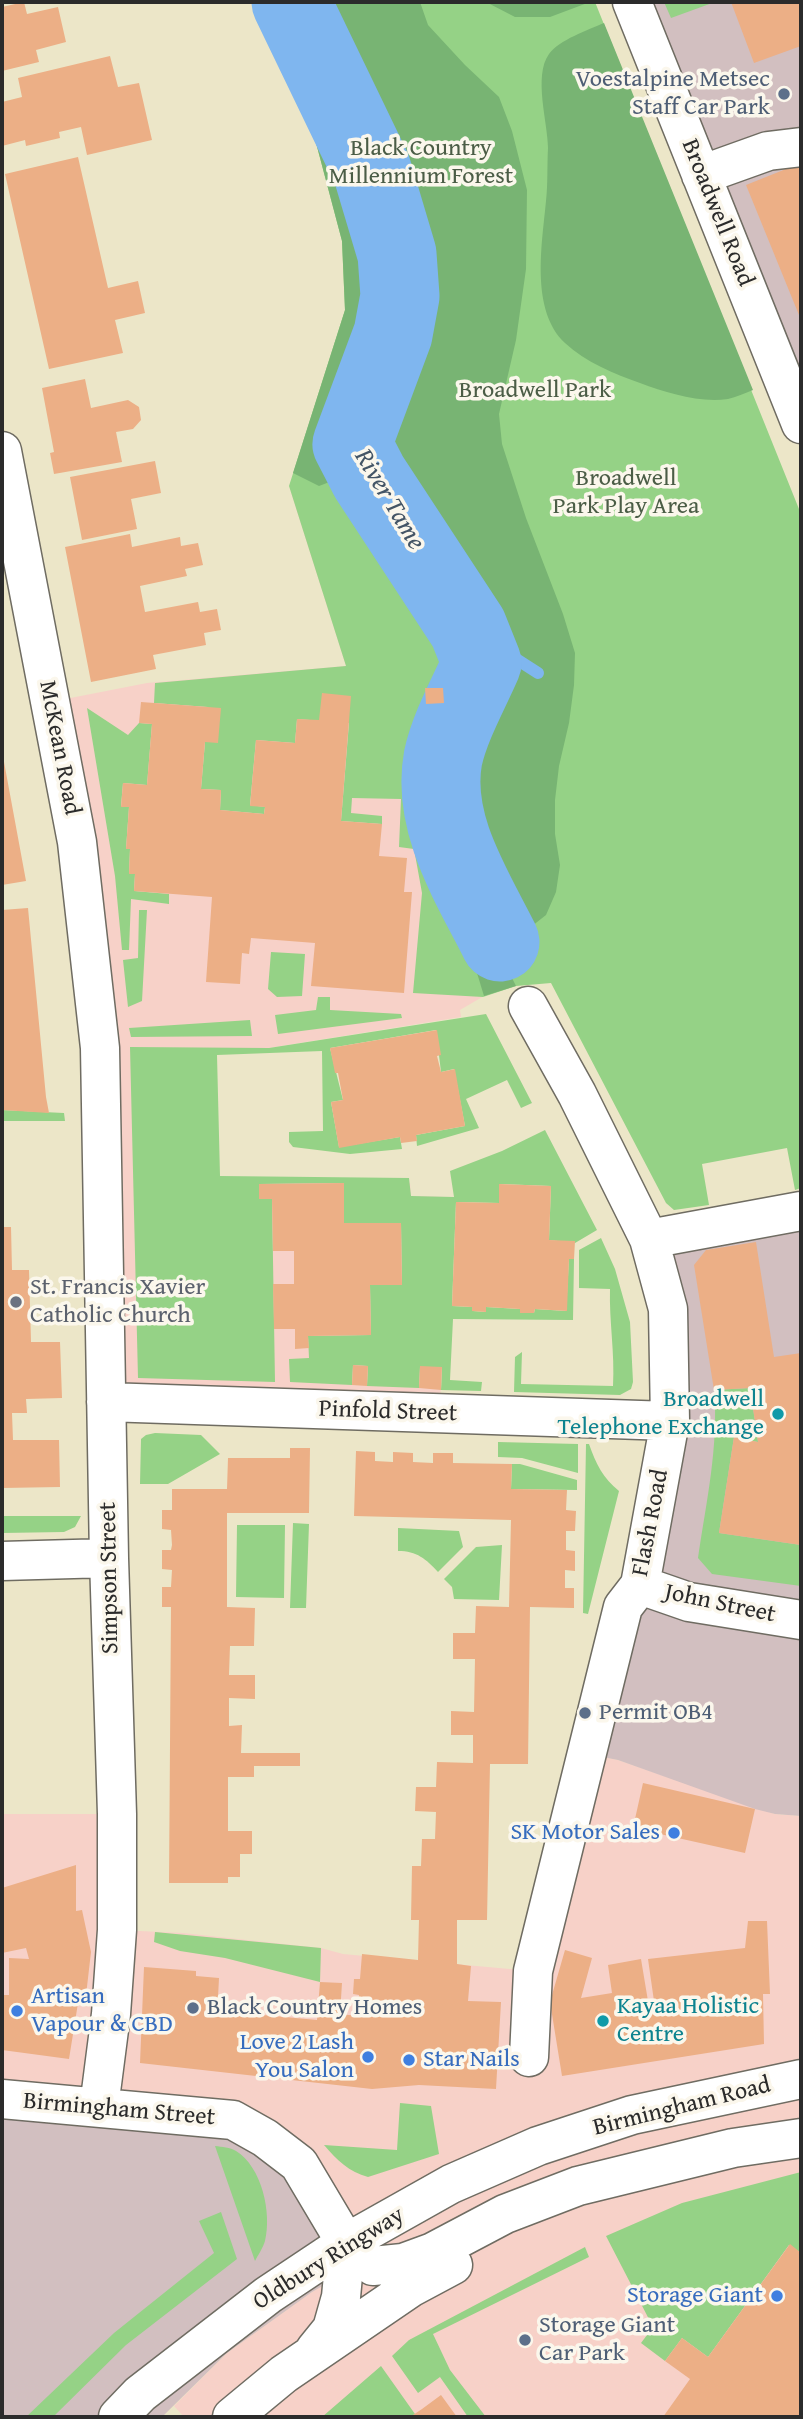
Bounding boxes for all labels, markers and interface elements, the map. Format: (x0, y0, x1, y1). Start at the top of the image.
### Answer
place label: Voestalpine Metsec Staff Car Park (576, 66, 770, 122)
marker: Voestalpine Metsec Staff Car Park (776, 86, 792, 102)
park label: Black Country Millennium Forest (329, 135, 513, 191)
street label: Broadwell Road (674, 135, 760, 291)
park label: Broadwell Park (459, 377, 611, 405)
water label: River Tame (347, 444, 431, 556)
park label: Broadwell Park Play Area (553, 465, 699, 521)
street label: McKean Road (32, 678, 86, 818)
place label: St. Francis Xavier Catholic Church (30, 1274, 205, 1330)
marker: St. Francis Xavier Catholic Church (8, 1294, 24, 1310)
place label: Broadwell Telephone Exchange (557, 1386, 764, 1442)
street label: Pinfold Street (318, 1395, 458, 1429)
marker: Broadwell Telephone Exchange (770, 1406, 786, 1422)
street label: Flash Road (627, 1467, 675, 1579)
street label: Simpson Street (94, 1502, 126, 1654)
street label: John Street (662, 1578, 778, 1630)
place label: Permit OB4 (599, 1699, 713, 1727)
marker: Permit OB4 (577, 1705, 593, 1721)
place label: SK Motor Sales (510, 1819, 660, 1847)
marker: SK Motor Sales (666, 1825, 682, 1841)
place label: Artisan Vapour & CBD (31, 1983, 173, 2039)
place label: Kayaa Holistic Centre (617, 1993, 759, 2049)
place label: Black Country Homes (207, 1994, 422, 2022)
marker: Black Country Homes (185, 2000, 201, 2016)
marker: Artisan Vapour & CBD (9, 2003, 25, 2019)
marker: Kayaa Holistic Centre (595, 2013, 611, 2029)
place label: Love 2 Lash You Salon (240, 2029, 354, 2085)
place label: Star Nails (423, 2046, 520, 2074)
marker: Love 2 Lash You Salon (360, 2049, 376, 2065)
marker: Star Nails (401, 2052, 417, 2068)
street label: Birmingham Road (590, 2071, 774, 2143)
street label: Birmingham Street (22, 2087, 216, 2133)
street label: Oldbury Ringway (248, 2201, 410, 2317)
place label: Storage Giant (627, 2282, 763, 2310)
marker: Storage Giant (769, 2288, 785, 2304)
place label: Storage Giant Car Park (539, 2312, 675, 2368)
marker: Storage Giant Car Park (517, 2332, 533, 2348)

